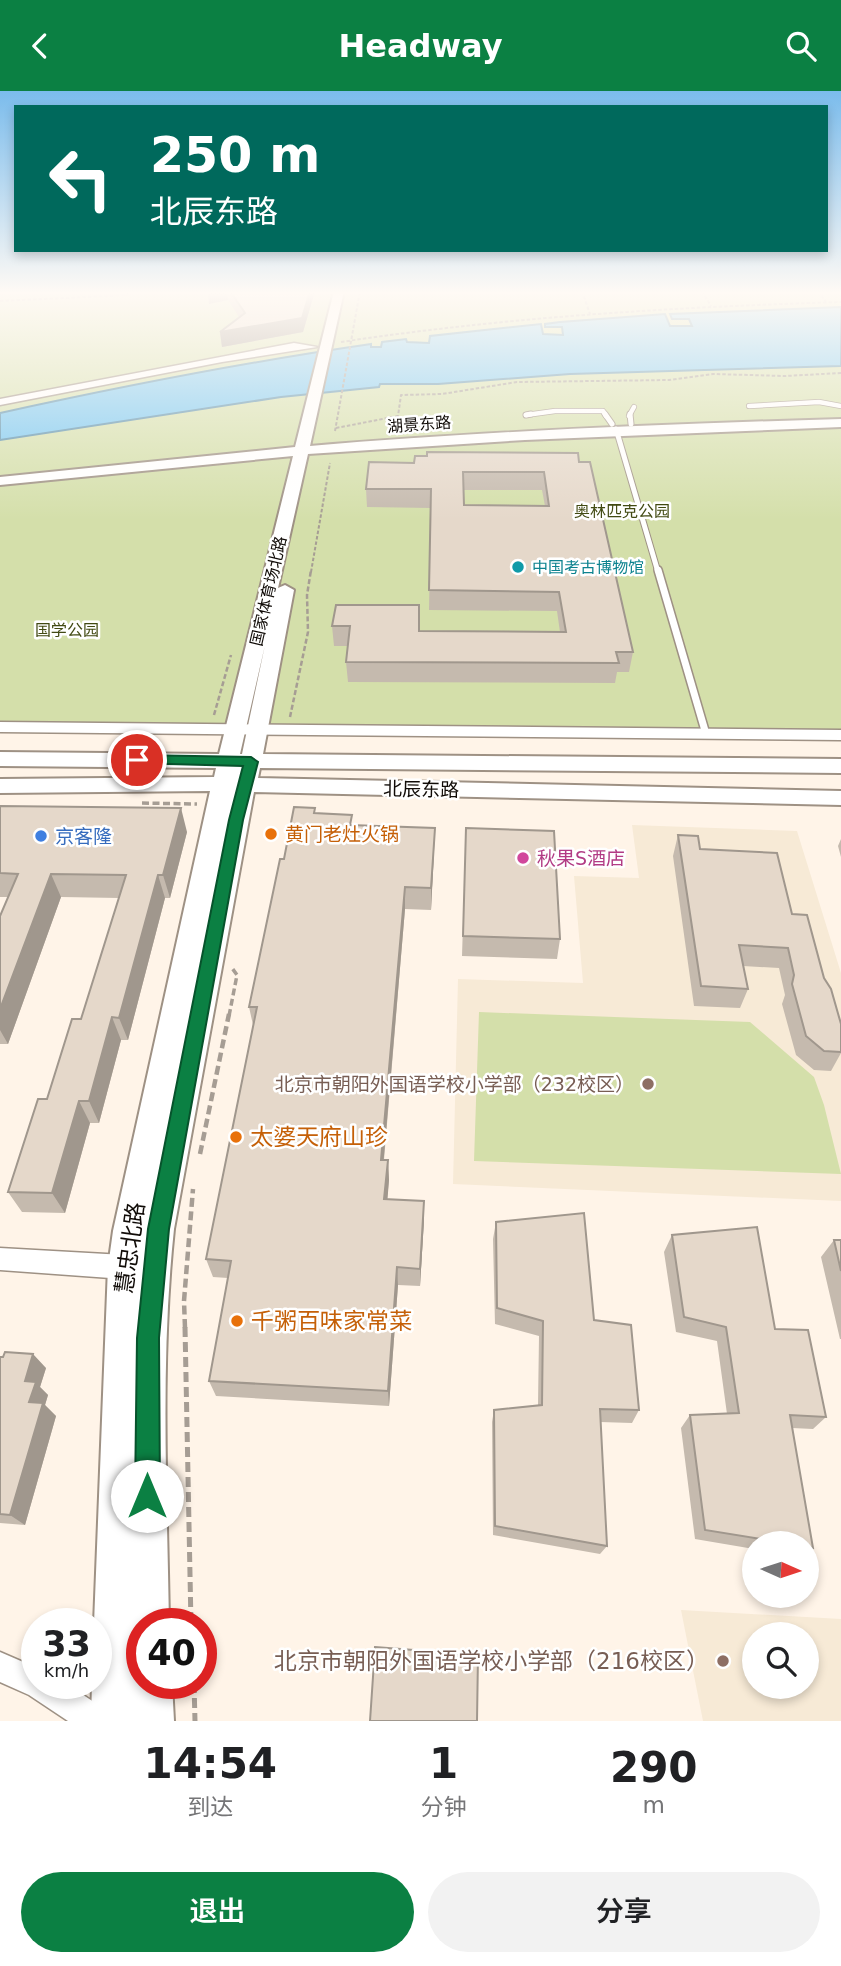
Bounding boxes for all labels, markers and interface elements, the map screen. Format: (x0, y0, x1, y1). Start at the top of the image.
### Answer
icon: back (21, 27, 59, 65)
text: Headway (338, 27, 503, 65)
icon: search (782, 27, 820, 65)
text: 250 m (150, 127, 320, 184)
icon: left (35, 133, 126, 224)
text: 北辰东路 (150, 193, 278, 231)
street label: 湖景东路 (386, 413, 452, 436)
park label: 奥林匹克公园 (574, 502, 670, 521)
street label: 国家体育场北路 (247, 534, 290, 648)
place label: 中国考古博物馆 (532, 558, 644, 577)
marker: 中国考古博物馆 (510, 559, 526, 575)
park label: 国学公园 (35, 621, 99, 640)
pin (107, 730, 167, 790)
icon: arrive (118, 741, 156, 779)
street label: 北辰东路 (383, 777, 459, 801)
place label: 黄门老灶火锅 (285, 823, 399, 845)
place label: 京客隆 (55, 825, 112, 847)
marker: 黄门老灶火锅 (263, 826, 279, 842)
marker: 京客隆 (33, 828, 49, 844)
place label: 秋果S酒店 (537, 847, 625, 869)
marker: 秋果S酒店 (515, 850, 531, 866)
place label: 北京市朝阳外国语学校小学部（232校区） (275, 1073, 634, 1095)
marker: 北京市朝阳外国语学校小学部（232校区） (640, 1076, 656, 1092)
place label: 太婆天府山珍 (250, 1124, 388, 1150)
marker: 太婆天府山珍 (228, 1129, 244, 1145)
street label: 慧忠北路 (111, 1201, 149, 1295)
place label: 千粥百味家常菜 (251, 1308, 412, 1334)
marker: 千粥百味家常菜 (229, 1313, 245, 1329)
position arrow (110, 1459, 184, 1533)
north arrow (742, 1531, 819, 1608)
map controls (742, 1531, 819, 1699)
speed limit sign: 40 (126, 1608, 217, 1699)
button: search (742, 1622, 819, 1699)
text: 33 (42, 1624, 91, 1664)
place label: 北京市朝阳外国语学校小学部（216校区） (274, 1648, 709, 1674)
marker: 北京市朝阳外国语学校小学部（216校区） (715, 1653, 731, 1669)
text: km/h (44, 1660, 89, 1681)
text: 14:54 (143, 1739, 277, 1788)
text: 1 (429, 1739, 458, 1788)
text: 290 (610, 1743, 698, 1792)
text: m (643, 1792, 665, 1818)
text: 到达 (187, 1794, 233, 1820)
text: 分钟 (421, 1794, 467, 1820)
button: 退出 (21, 1872, 414, 1952)
button: 分享 (428, 1872, 820, 1952)

